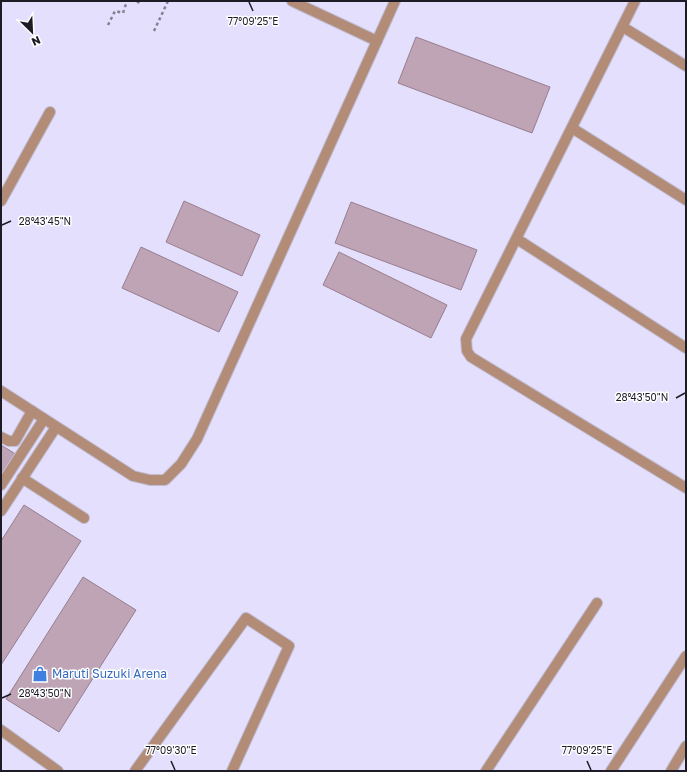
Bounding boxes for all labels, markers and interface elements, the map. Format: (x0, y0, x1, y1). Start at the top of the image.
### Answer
north arrow (12, 12, 52, 52)
text: 77°09'25"E (228, 15, 278, 27)
text: N (30, 34, 43, 49)
text: 28°43'45"N (19, 215, 71, 227)
text: 28°43'50"N (616, 391, 668, 403)
shop icon: Maruti Suzuki Arena (31, 665, 49, 683)
place label: Maruti Suzuki Arena (52, 666, 167, 681)
text: 28°43'50"N (19, 687, 71, 699)
text: 77°09'30"E (146, 744, 197, 756)
text: 77°09'25"E (562, 744, 612, 756)

